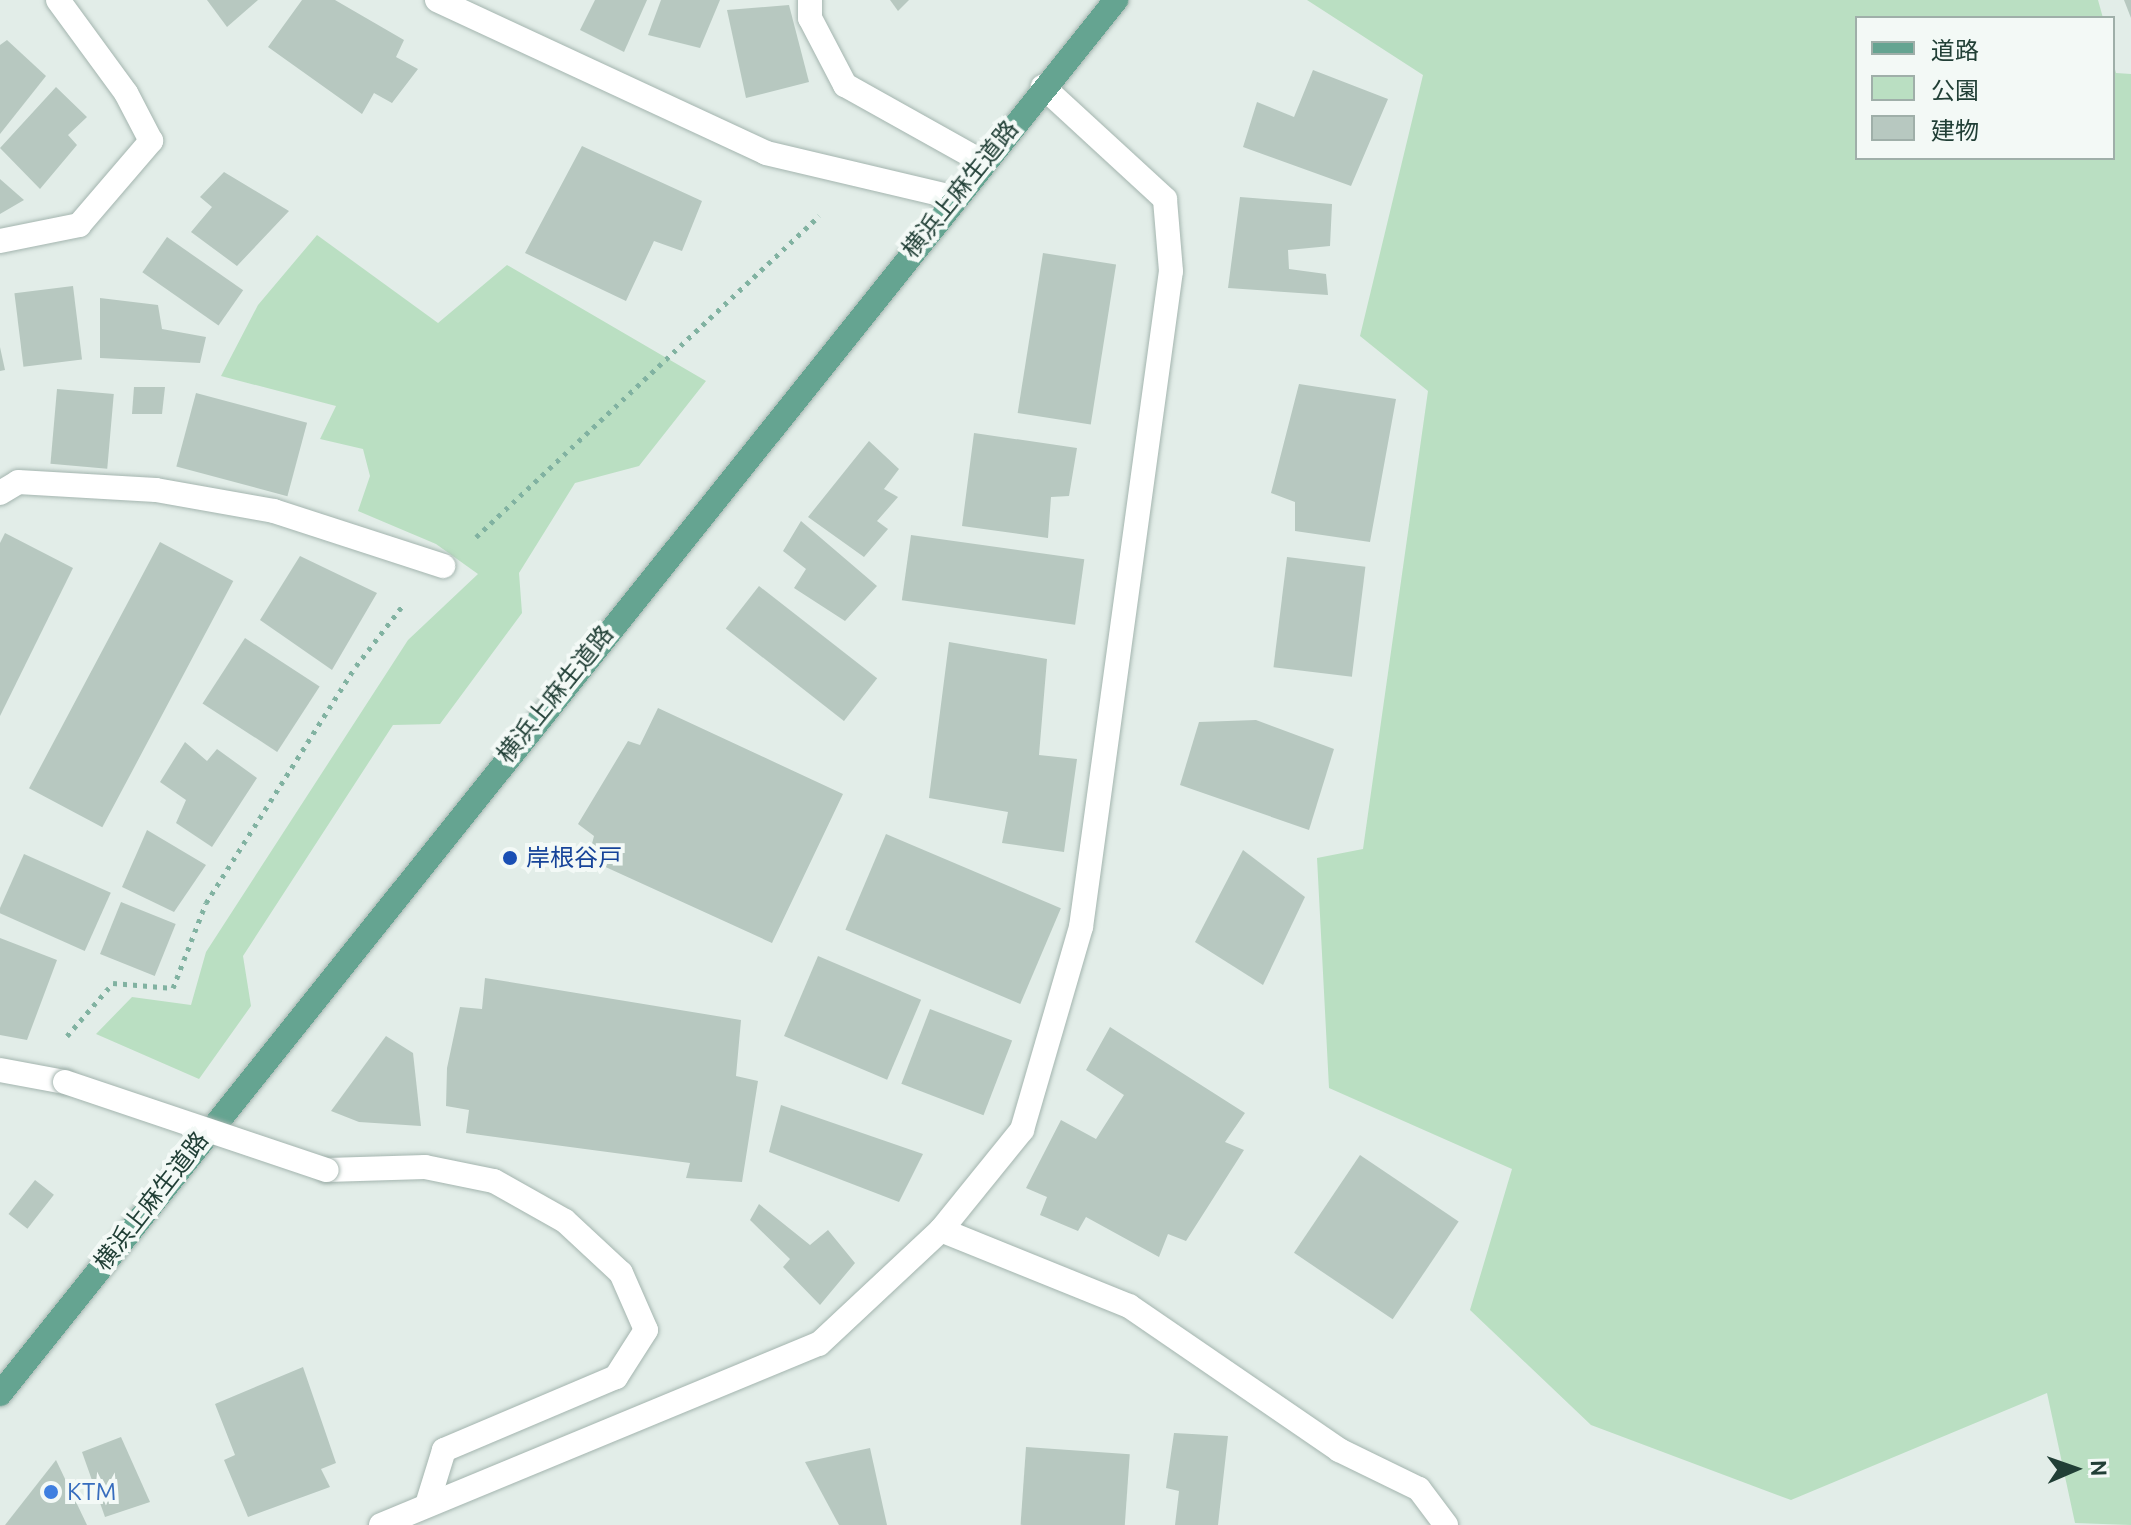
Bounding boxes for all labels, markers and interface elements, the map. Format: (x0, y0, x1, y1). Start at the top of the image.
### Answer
legend (1855, 16, 2115, 160)
text: 道路 (1931, 37, 1979, 64)
text: 公園 (1931, 77, 1979, 104)
street label: 横浜上麻生道路 (896, 115, 1024, 263)
text: 建物 (1931, 117, 1979, 144)
street label: 横浜上麻生道路 (491, 620, 619, 768)
place label: 岸根谷戸 (526, 844, 622, 872)
marker: 岸根谷戸 (501, 849, 519, 867)
street label: 横浜上麻生道路 (88, 1126, 214, 1276)
north arrow (2035, 1429, 2115, 1509)
text: N (2087, 1459, 2112, 1477)
place label: KTM (67, 1478, 116, 1506)
marker: KTM (42, 1483, 60, 1501)

